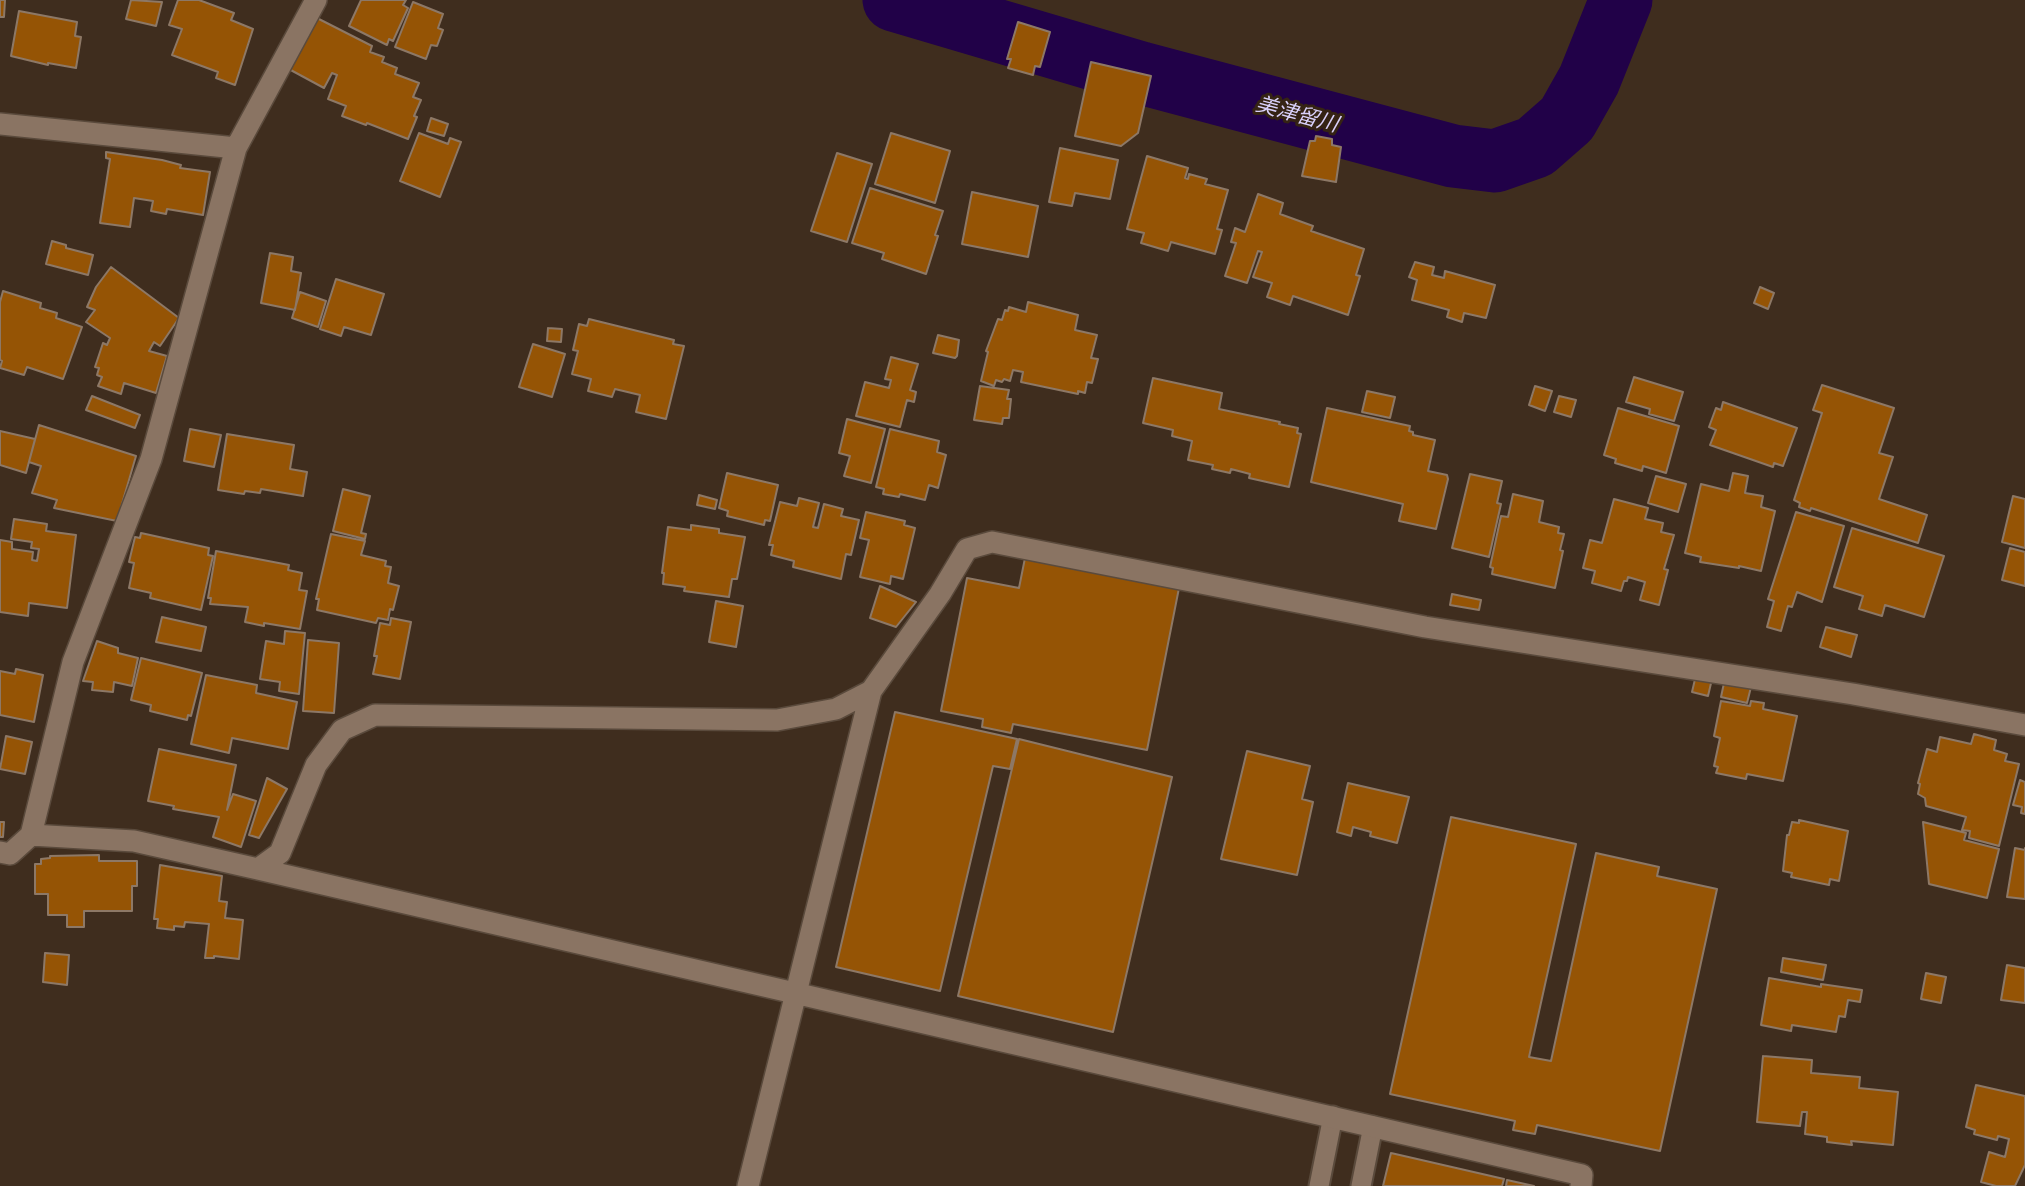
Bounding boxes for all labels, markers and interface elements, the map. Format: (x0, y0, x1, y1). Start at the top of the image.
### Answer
water label: 美津留川 (1253, 92, 1341, 138)

